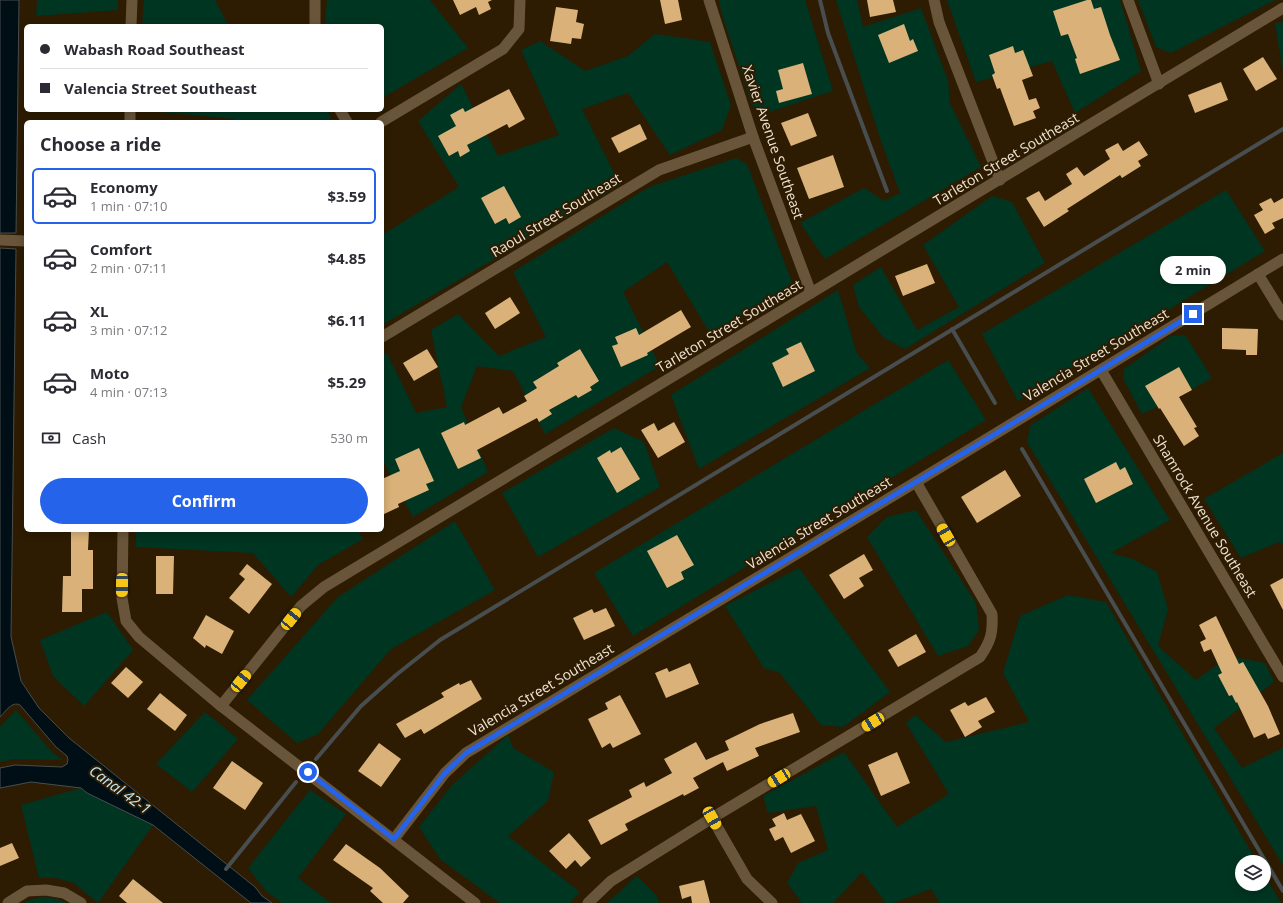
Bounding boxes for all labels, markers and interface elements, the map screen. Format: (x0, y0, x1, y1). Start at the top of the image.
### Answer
text: Wabash Road Southeast (64, 39, 245, 59)
street label: Xavier Avenue Southeast (738, 62, 809, 221)
text: Valencia Street Southeast (64, 78, 257, 98)
street label: Tarleton Street Southeast (929, 108, 1082, 210)
text: Choose a ride (40, 132, 161, 156)
street label: Raoul Street Southeast (487, 168, 624, 261)
text: Economy (90, 177, 158, 197)
icon: car (42, 178, 78, 214)
text: $3.59 (327, 186, 366, 206)
text: 1 min · 07:10 (90, 197, 167, 215)
text: Comfort (90, 239, 152, 259)
icon: car (42, 240, 78, 276)
text: $4.85 (327, 248, 366, 268)
callout: 2 min (1160, 256, 1226, 284)
text: 2 min · 07:11 (90, 259, 167, 277)
text: 2 min (1175, 261, 1211, 279)
street label: Tarleton Street Southeast (652, 275, 805, 377)
text: XL (90, 301, 108, 321)
icon: car (42, 302, 78, 338)
street label: Valencia Street Southeast (1020, 304, 1172, 405)
route end (1184, 305, 1202, 323)
text: $6.11 (327, 310, 366, 330)
text: 3 min · 07:12 (90, 321, 167, 339)
text: Moto (90, 363, 129, 383)
icon: car (42, 364, 78, 400)
text: $5.29 (327, 372, 366, 392)
text: 4 min · 07:13 (90, 383, 167, 401)
icon: cash (40, 427, 62, 449)
text: Cash (72, 428, 106, 448)
text: 530 m (330, 429, 368, 447)
street label: Shamrock Avenue Southeast (1149, 431, 1262, 601)
street label: Valencia Street Southeast (743, 472, 895, 573)
button: Confirm (40, 478, 368, 524)
car (935, 522, 957, 548)
car (116, 573, 128, 597)
car (279, 606, 303, 632)
street label: Valencia Street Southeast (465, 639, 617, 740)
car (229, 668, 253, 694)
car (860, 711, 886, 733)
water label: Canal 42-1 (86, 760, 155, 818)
route start (299, 763, 317, 781)
car (766, 767, 792, 789)
car (701, 805, 723, 831)
map controls (1235, 855, 1271, 891)
button: layers (1235, 855, 1271, 891)

